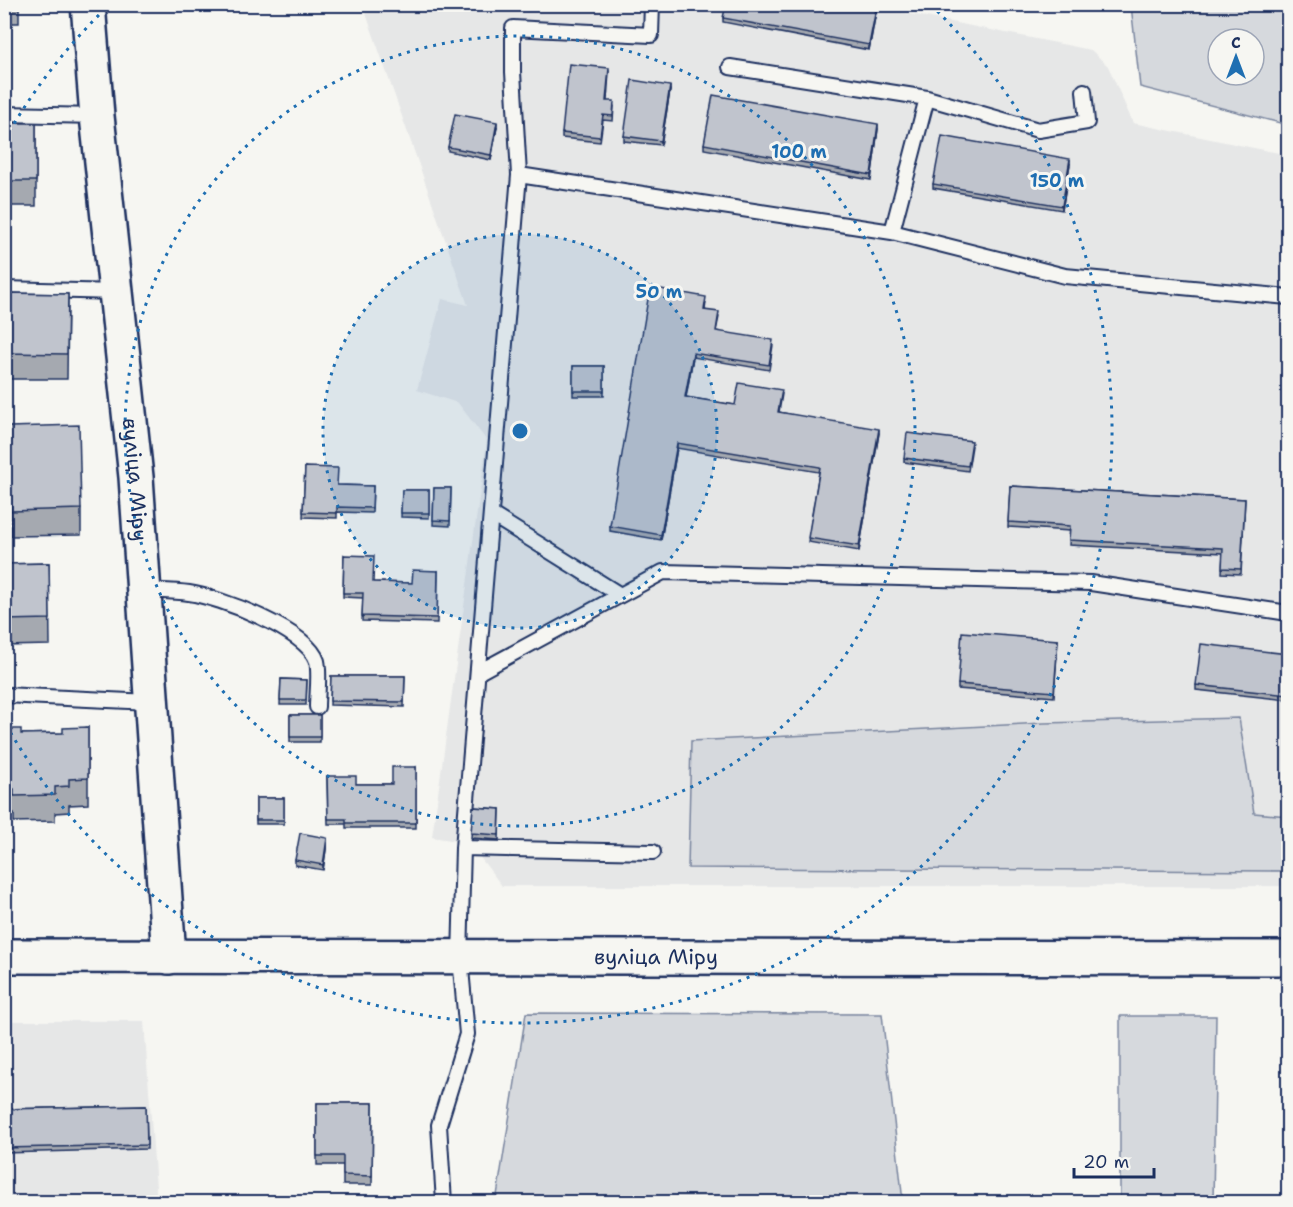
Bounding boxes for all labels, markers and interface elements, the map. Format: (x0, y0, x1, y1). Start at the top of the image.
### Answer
north arrow (1206, 27, 1266, 87)
text: С (1231, 32, 1241, 53)
text: 100 m (771, 140, 827, 164)
text: 150 m (1030, 169, 1085, 193)
text: 50 m (636, 280, 683, 304)
street label: вуліца Міру (116, 416, 154, 542)
centre of rings (510, 421, 530, 441)
street label: вуліца Міру (594, 943, 718, 971)
scale bar (1074, 1141, 1154, 1179)
text: 20 m (1083, 1150, 1129, 1174)

